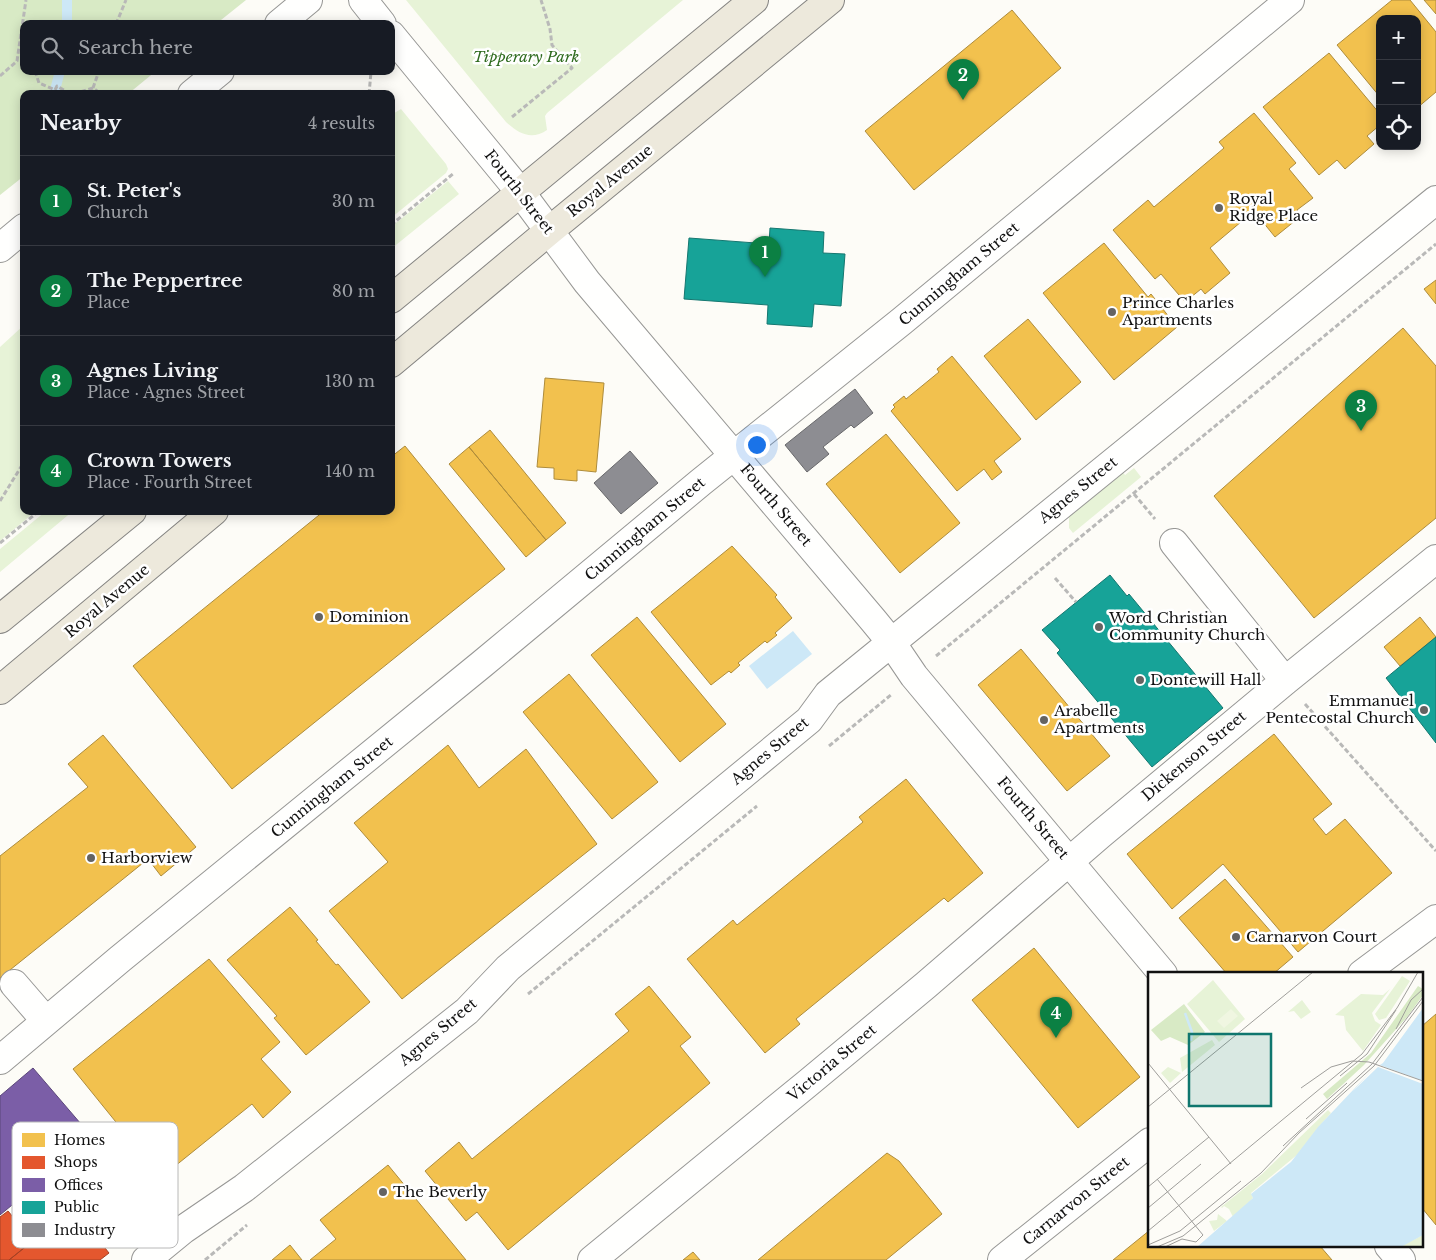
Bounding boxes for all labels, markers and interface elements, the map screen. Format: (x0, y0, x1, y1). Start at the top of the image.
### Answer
map controls (1376, 15, 1421, 150)
button: + (1376, 15, 1421, 60)
search box (20, 20, 395, 75)
icon: search (38, 34, 66, 62)
text: Search here (78, 36, 193, 59)
park label: Tipperary Park (473, 47, 579, 66)
pin: 2 (947, 59, 979, 100)
button: − (1376, 60, 1421, 105)
button: locate (1376, 105, 1421, 150)
text: Nearby (40, 110, 121, 136)
text: 4 results (308, 113, 375, 133)
street label: Royal Avenue (563, 140, 656, 221)
street label: Fourth Street (481, 146, 558, 238)
text: St. Peter's (87, 179, 181, 202)
place label: Royal Ridge Place (1229, 189, 1318, 225)
text: 1 (53, 191, 59, 211)
text: 30 m (332, 191, 375, 211)
text: Church (87, 202, 149, 222)
marker: Royal Ridge Place (1213, 202, 1225, 214)
street label: Cunningham Street (895, 217, 1023, 330)
pin: 1 (749, 236, 781, 277)
text: The Peppertree (87, 269, 243, 292)
text: 2 (51, 281, 61, 301)
text: 80 m (332, 281, 375, 301)
text: Place (87, 292, 130, 312)
place label: Prince Charles Apartments (1121, 293, 1234, 329)
marker: Prince Charles Apartments (1106, 306, 1118, 318)
text: Agnes Living (87, 359, 218, 382)
text: 3 (51, 371, 61, 391)
text: 130 m (325, 371, 375, 391)
text: Place · Agnes Street (87, 382, 245, 402)
pin: 3 (1345, 390, 1377, 431)
your location (744, 432, 770, 458)
text: Crown Towers (87, 449, 232, 472)
street label: Agnes Street (1034, 452, 1121, 528)
street label: Fourth Street (736, 460, 817, 550)
text: 4 (51, 461, 61, 481)
text: 140 m (325, 461, 375, 481)
text: Place · Fourth Street (87, 472, 252, 492)
street label: Cunningham Street (581, 472, 709, 585)
street label: Royal Avenue (60, 560, 153, 642)
place label: Dominion (329, 607, 409, 626)
place label: Word Christian Community Church (1108, 608, 1265, 644)
marker: Dominion (313, 611, 325, 623)
marker: Word Christian Community Church (1093, 621, 1105, 633)
place label: Dontewill Hall (1150, 670, 1261, 689)
marker: Dontewill Hall (1134, 674, 1146, 686)
place label: Emmanuel Pentecostal Church (1265, 691, 1414, 727)
place label: Arabelle Apartments (1053, 701, 1145, 737)
marker: Emmanuel Pentecostal Church (1418, 704, 1430, 716)
street label: Dickenson Street (1138, 706, 1250, 805)
street label: Agnes Street (726, 712, 813, 789)
marker: Arabelle Apartments (1038, 714, 1050, 726)
street label: Cunningham Street (267, 731, 397, 842)
street label: Fourth Street (993, 773, 1074, 863)
place label: Harborview (101, 848, 193, 867)
marker: Harborview (85, 852, 97, 864)
place label: Carnarvon Court (1246, 927, 1378, 946)
marker: Carnarvon Court (1230, 931, 1242, 943)
inset map (1148, 972, 1424, 1248)
street label: Agnes Street (394, 993, 481, 1070)
pin: 4 (1040, 997, 1072, 1038)
street label: Victoria Street (783, 1020, 880, 1106)
legend (12, 1122, 178, 1248)
text: Homes (54, 1131, 105, 1149)
street label: Carnarvon Street (1019, 1152, 1133, 1249)
text: Shops (54, 1153, 98, 1171)
text: Offices (54, 1176, 103, 1194)
place label: The Beverly (393, 1182, 488, 1201)
marker: The Beverly (377, 1186, 389, 1198)
text: Public (54, 1198, 99, 1216)
text: Industry (54, 1221, 116, 1239)

